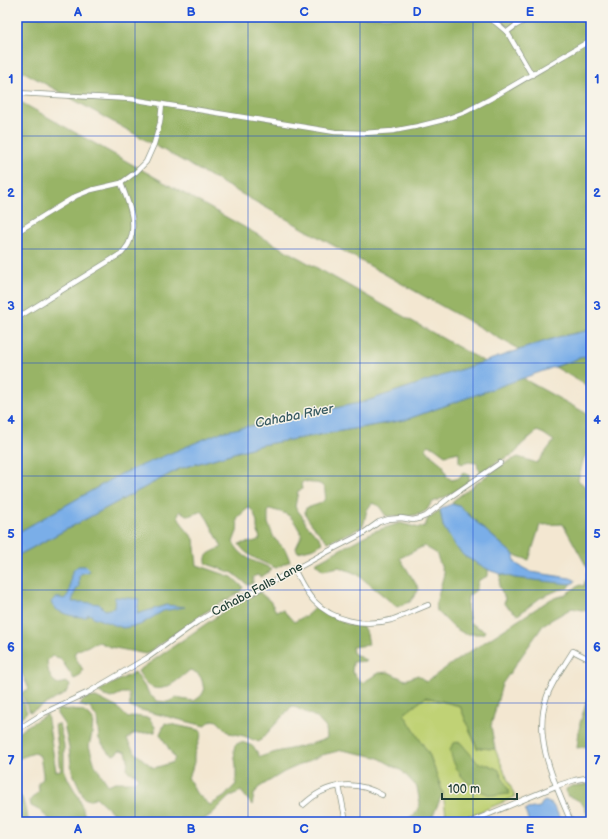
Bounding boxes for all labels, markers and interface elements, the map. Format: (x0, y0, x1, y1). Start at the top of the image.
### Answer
text: A (73, 4, 82, 20)
text: B (186, 4, 196, 20)
text: C (299, 4, 309, 20)
text: D (412, 4, 422, 20)
text: E (526, 4, 535, 20)
text: 1 (8, 71, 14, 87)
text: 1 (594, 71, 600, 87)
text: 2 (7, 185, 15, 201)
text: 2 (593, 185, 601, 201)
text: 3 (7, 298, 15, 314)
text: 3 (593, 298, 601, 314)
water label: Cahaba River (254, 400, 336, 431)
text: 4 (7, 412, 15, 428)
text: 4 (593, 412, 601, 428)
text: 5 (7, 526, 15, 542)
text: 5 (593, 526, 601, 542)
street label: Cahaba Falls Lane (209, 559, 305, 620)
text: 6 (7, 639, 15, 655)
text: 6 (593, 639, 601, 655)
text: 7 (7, 753, 15, 769)
text: 7 (593, 753, 601, 769)
scale bar (442, 775, 517, 801)
text: 100 m (448, 782, 480, 797)
text: A (73, 821, 82, 837)
text: B (186, 821, 196, 837)
text: C (299, 821, 309, 837)
text: D (412, 821, 422, 837)
text: E (526, 821, 535, 837)

